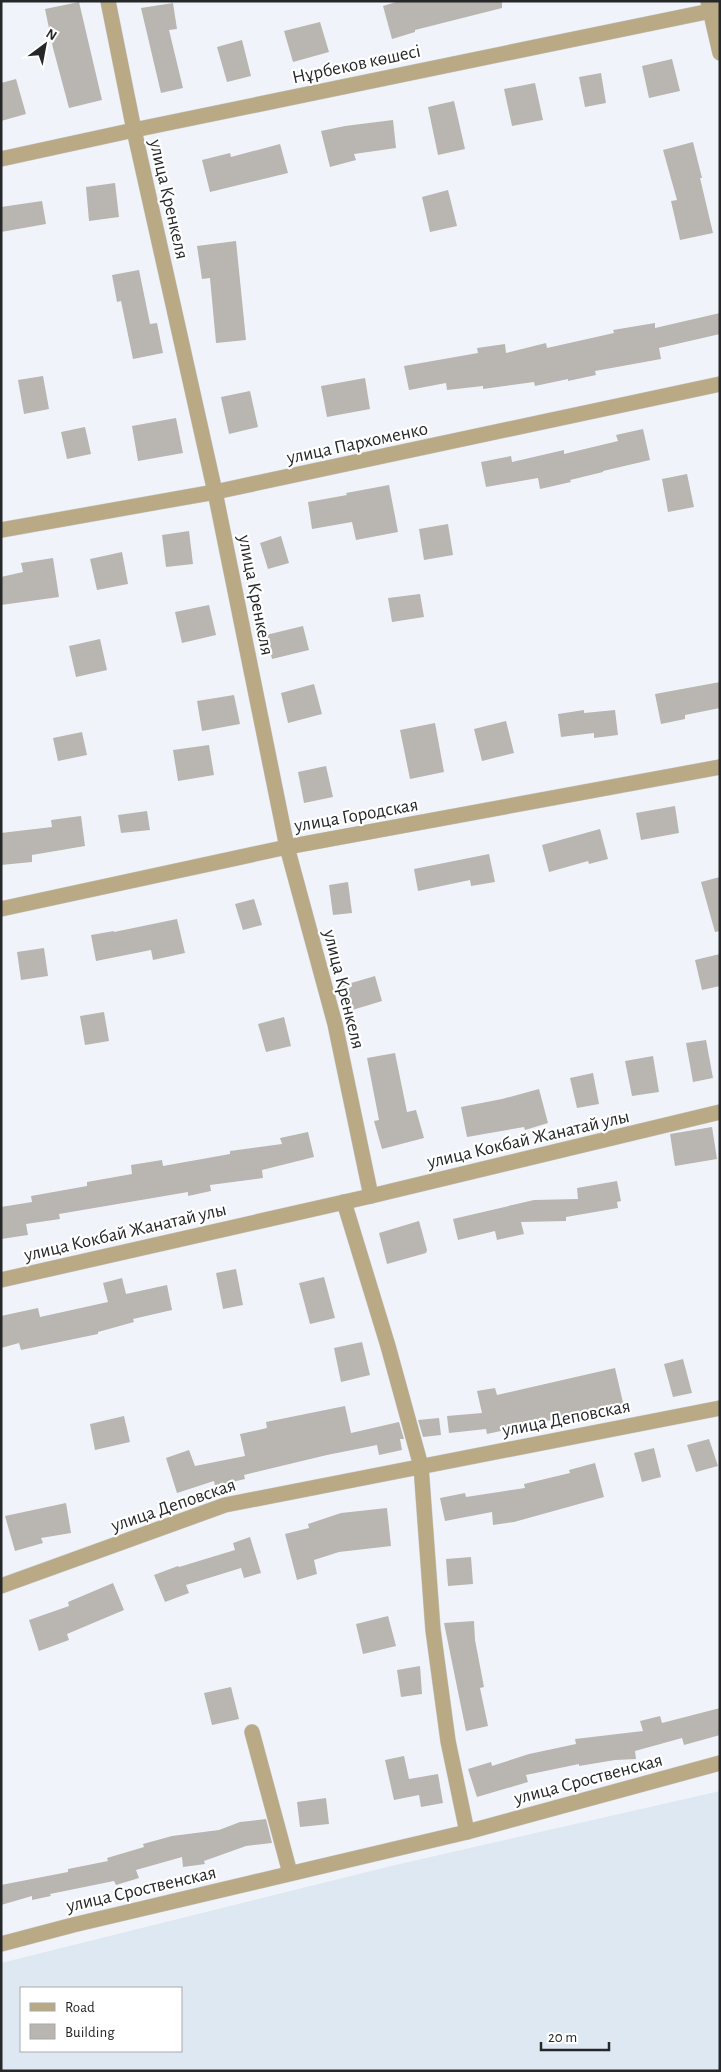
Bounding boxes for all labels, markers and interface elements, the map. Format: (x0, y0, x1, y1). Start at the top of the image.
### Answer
north arrow (20, 20, 70, 70)
text: N (44, 26, 59, 43)
street label: Нұрбеков көшесі (290, 42, 422, 87)
street label: улица Кренкеля (145, 137, 192, 261)
street label: улица Пархоменко (284, 419, 430, 468)
street label: улица Кренкеля (234, 533, 277, 657)
street label: улица Городская (292, 795, 420, 836)
street label: улица Кренкеля (319, 927, 368, 1051)
street label: улица Кокбай Жанатай улы (424, 1107, 631, 1172)
street label: улица Кокбай Жанатай улы (21, 1200, 228, 1265)
street label: улица Деповская (500, 1397, 632, 1440)
street label: улица Деповская (108, 1475, 238, 1536)
street label: улица Сроственская (511, 1750, 665, 1809)
street label: улица Сроственская (64, 1863, 218, 1916)
legend (20, 1987, 182, 2052)
text: Road (65, 2000, 95, 2015)
scale bar (541, 2020, 608, 2052)
text: Building (65, 2025, 115, 2040)
text: 20 m (548, 2030, 577, 2045)

